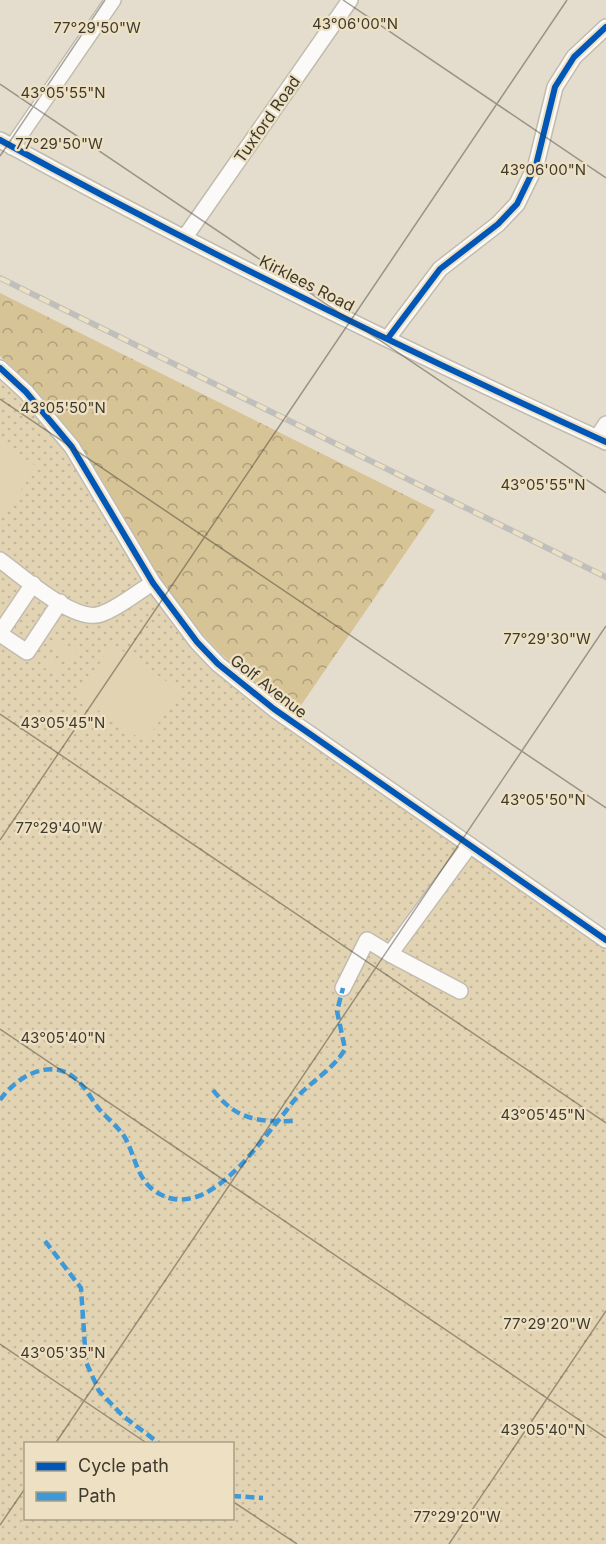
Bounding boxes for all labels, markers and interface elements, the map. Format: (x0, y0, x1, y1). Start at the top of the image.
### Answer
text: 43°06'00"N (312, 14, 398, 33)
text: 77°29'50"W (53, 18, 141, 37)
street label: Tuxford Road (230, 72, 304, 166)
text: 43°05'55"N (20, 83, 106, 102)
text: 77°29'50"W (15, 134, 103, 153)
text: 43°06'00"N (500, 160, 586, 179)
street label: Kirklees Road (256, 250, 358, 316)
text: 43°05'50"N (20, 398, 106, 417)
text: 43°05'55"N (500, 475, 586, 494)
text: 77°29'30"W (503, 629, 591, 648)
street label: Golf Avenue (227, 650, 311, 722)
text: 43°05'45"N (21, 713, 105, 732)
text: 43°05'50"N (500, 790, 586, 809)
text: 77°29'40"W (15, 818, 103, 837)
text: 43°05'40"N (20, 1028, 106, 1047)
text: 43°05'45"N (501, 1105, 585, 1124)
text: 77°29'20"W (503, 1314, 591, 1333)
text: 43°05'35"N (20, 1343, 106, 1362)
text: 43°05'40"N (500, 1420, 586, 1439)
legend (24, 1442, 234, 1520)
text: Cycle path (78, 1455, 169, 1476)
text: Path (78, 1485, 116, 1506)
text: 77°29'20"W (413, 1507, 501, 1526)

